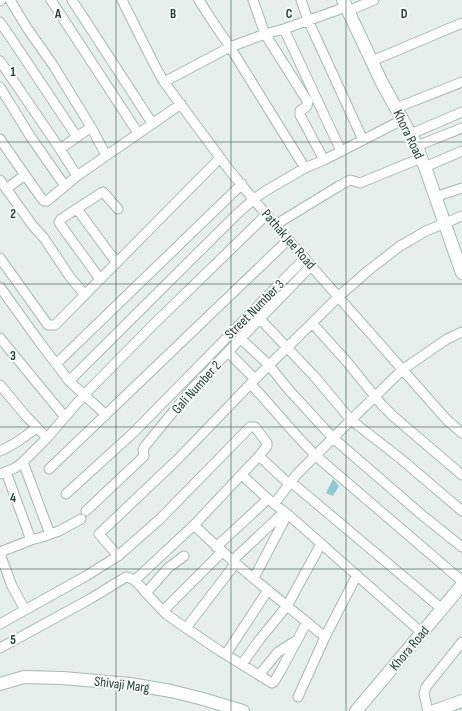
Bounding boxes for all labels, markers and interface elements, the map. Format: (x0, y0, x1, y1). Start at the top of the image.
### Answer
text: A (54, 6, 62, 22)
text: B (170, 6, 176, 22)
text: C (286, 6, 293, 22)
text: D (401, 6, 408, 22)
text: 1 (10, 64, 16, 80)
street label: Khora Road (389, 107, 428, 162)
text: 2 (10, 206, 16, 222)
street label: Pathak Jee Road (258, 206, 319, 273)
street label: Street Number 3 (221, 276, 288, 343)
text: 3 (10, 348, 16, 364)
street label: Gali Number 2 (168, 357, 225, 417)
text: 4 (10, 490, 16, 506)
street label: Khora Road (386, 622, 433, 674)
text: 5 (10, 632, 16, 648)
street label: Shivaji Marg (93, 673, 151, 696)

